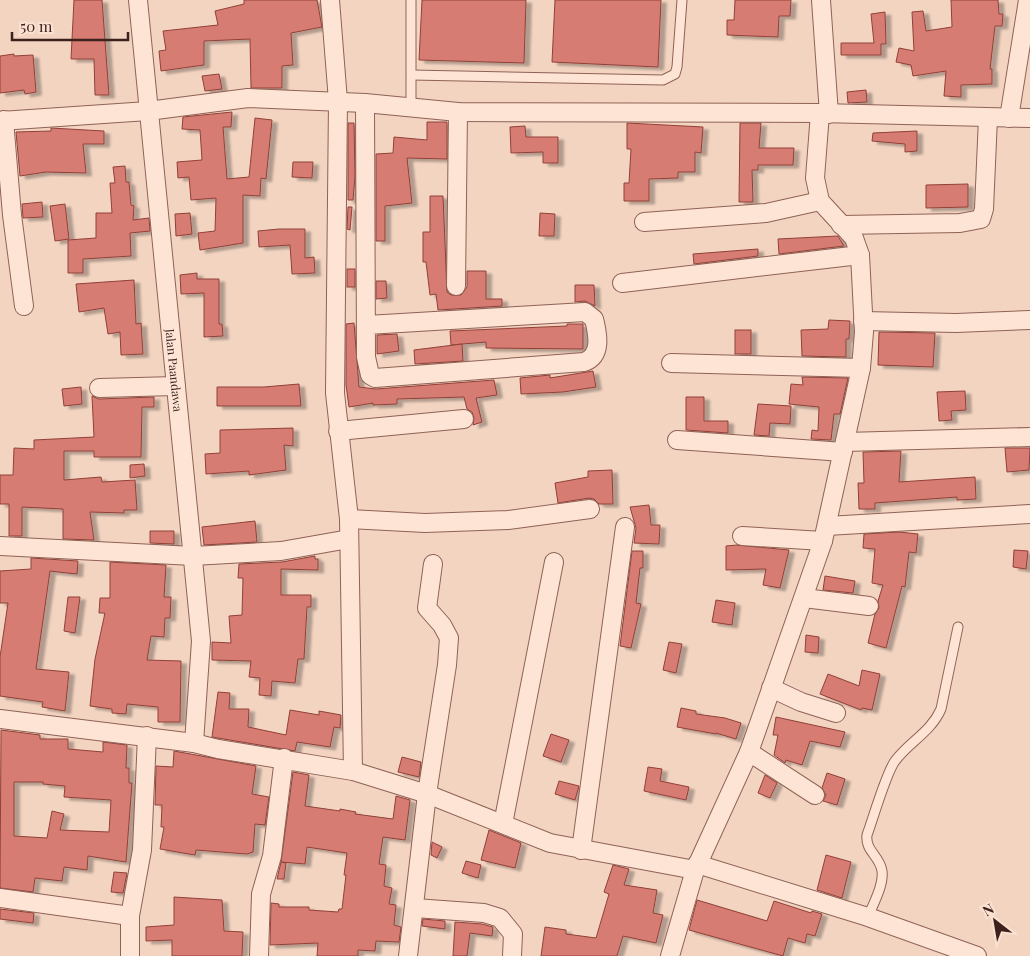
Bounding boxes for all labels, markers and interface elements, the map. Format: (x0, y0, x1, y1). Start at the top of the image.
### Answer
scale bar (12, 10, 129, 42)
text: 50 m (20, 16, 53, 36)
street label: Jalan Paandawa (162, 327, 186, 413)
north arrow (970, 896, 1020, 946)
text: N (979, 899, 997, 920)

